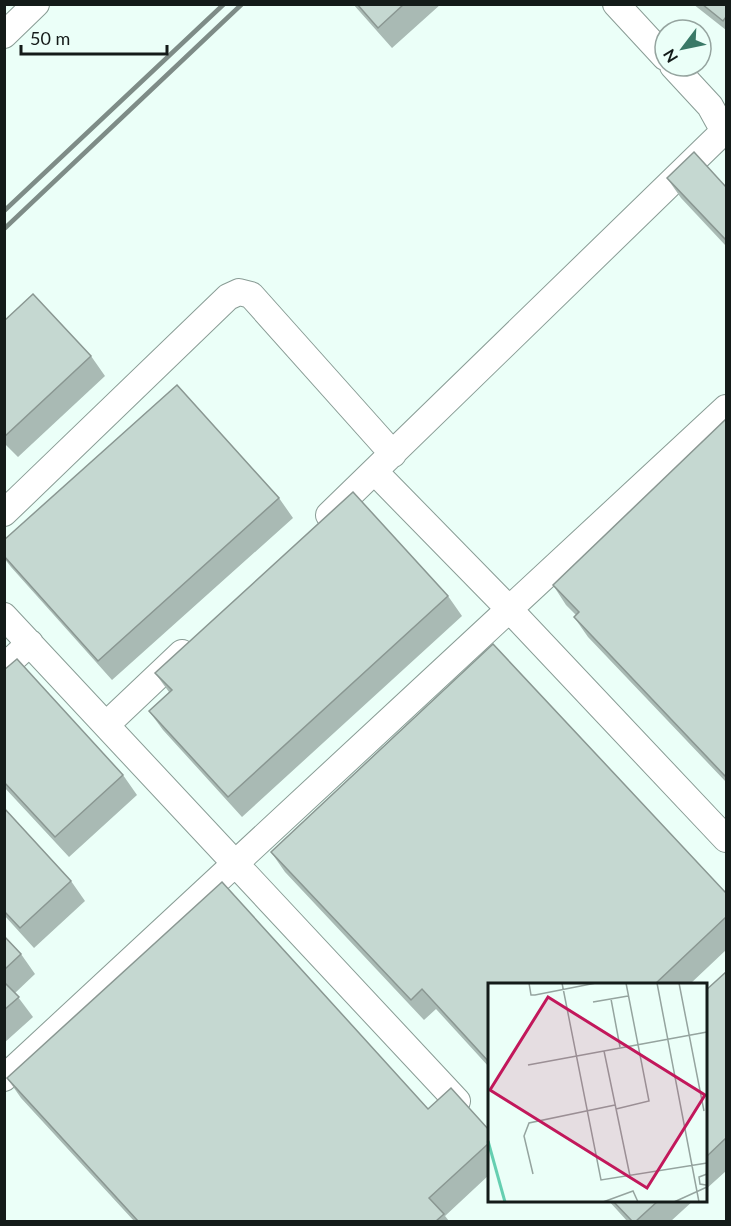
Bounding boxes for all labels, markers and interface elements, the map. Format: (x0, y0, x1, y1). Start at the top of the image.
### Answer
scale bar (21, 18, 166, 56)
north arrow (653, 18, 713, 78)
text: 50 m (30, 27, 70, 49)
text: N (659, 46, 681, 66)
inset map (488, 983, 707, 1202)

